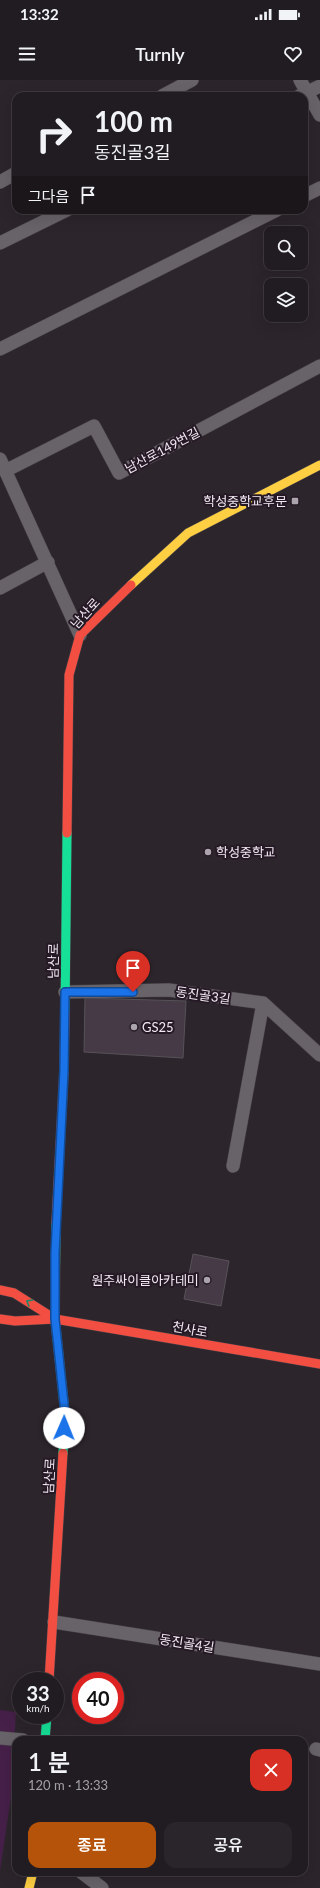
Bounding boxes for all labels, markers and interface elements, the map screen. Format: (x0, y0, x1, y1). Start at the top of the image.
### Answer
text: 13:32 (20, 5, 59, 23)
icon: menu (16, 43, 38, 65)
text: Turnly (135, 43, 185, 65)
icon: heart (282, 43, 304, 65)
text: 100 m (94, 104, 173, 138)
icon: right (28, 108, 80, 160)
text: 동진골3길 (94, 141, 171, 163)
icon: arrive (77, 184, 99, 206)
text: 그다음 (28, 187, 69, 205)
map controls (264, 226, 308, 322)
button: search (264, 226, 308, 270)
button: layers (264, 278, 308, 322)
street label: 남산로149번길 (122, 424, 202, 476)
place label: 학성중학교후문 (203, 493, 287, 509)
marker: 학성중학교후문 (290, 496, 300, 506)
street label: 남산로 (67, 594, 103, 632)
place label: 학성중학교 (216, 844, 276, 860)
marker: 학성중학교 (203, 847, 213, 857)
street label: 남산로 (45, 943, 61, 979)
pin (116, 951, 150, 992)
icon: arrive (122, 957, 144, 979)
street label: 동진골3길 (174, 983, 232, 1007)
place label: GS25 (142, 1019, 174, 1035)
marker: GS25 (129, 1022, 139, 1032)
place label: 원주싸이클아카데미 (91, 1272, 199, 1288)
marker: 원주싸이클아카데미 (202, 1275, 212, 1285)
one-way arrow (26, 1300, 33, 1307)
street label: 천사로 (171, 1318, 209, 1340)
position arrow (43, 1407, 85, 1449)
street label: 남산로 (40, 1458, 58, 1494)
street label: 동진골4길 (158, 1631, 216, 1655)
speed limit sign: 40 (72, 1672, 124, 1724)
text: 33 (26, 1681, 50, 1705)
text: km/h (26, 1702, 50, 1714)
text: 1 분 (28, 1747, 70, 1776)
button: close (250, 1749, 292, 1791)
text: 120 m · 13:33 (28, 1777, 108, 1793)
button: 종료 (28, 1822, 156, 1868)
button: 공유 (164, 1822, 292, 1868)

